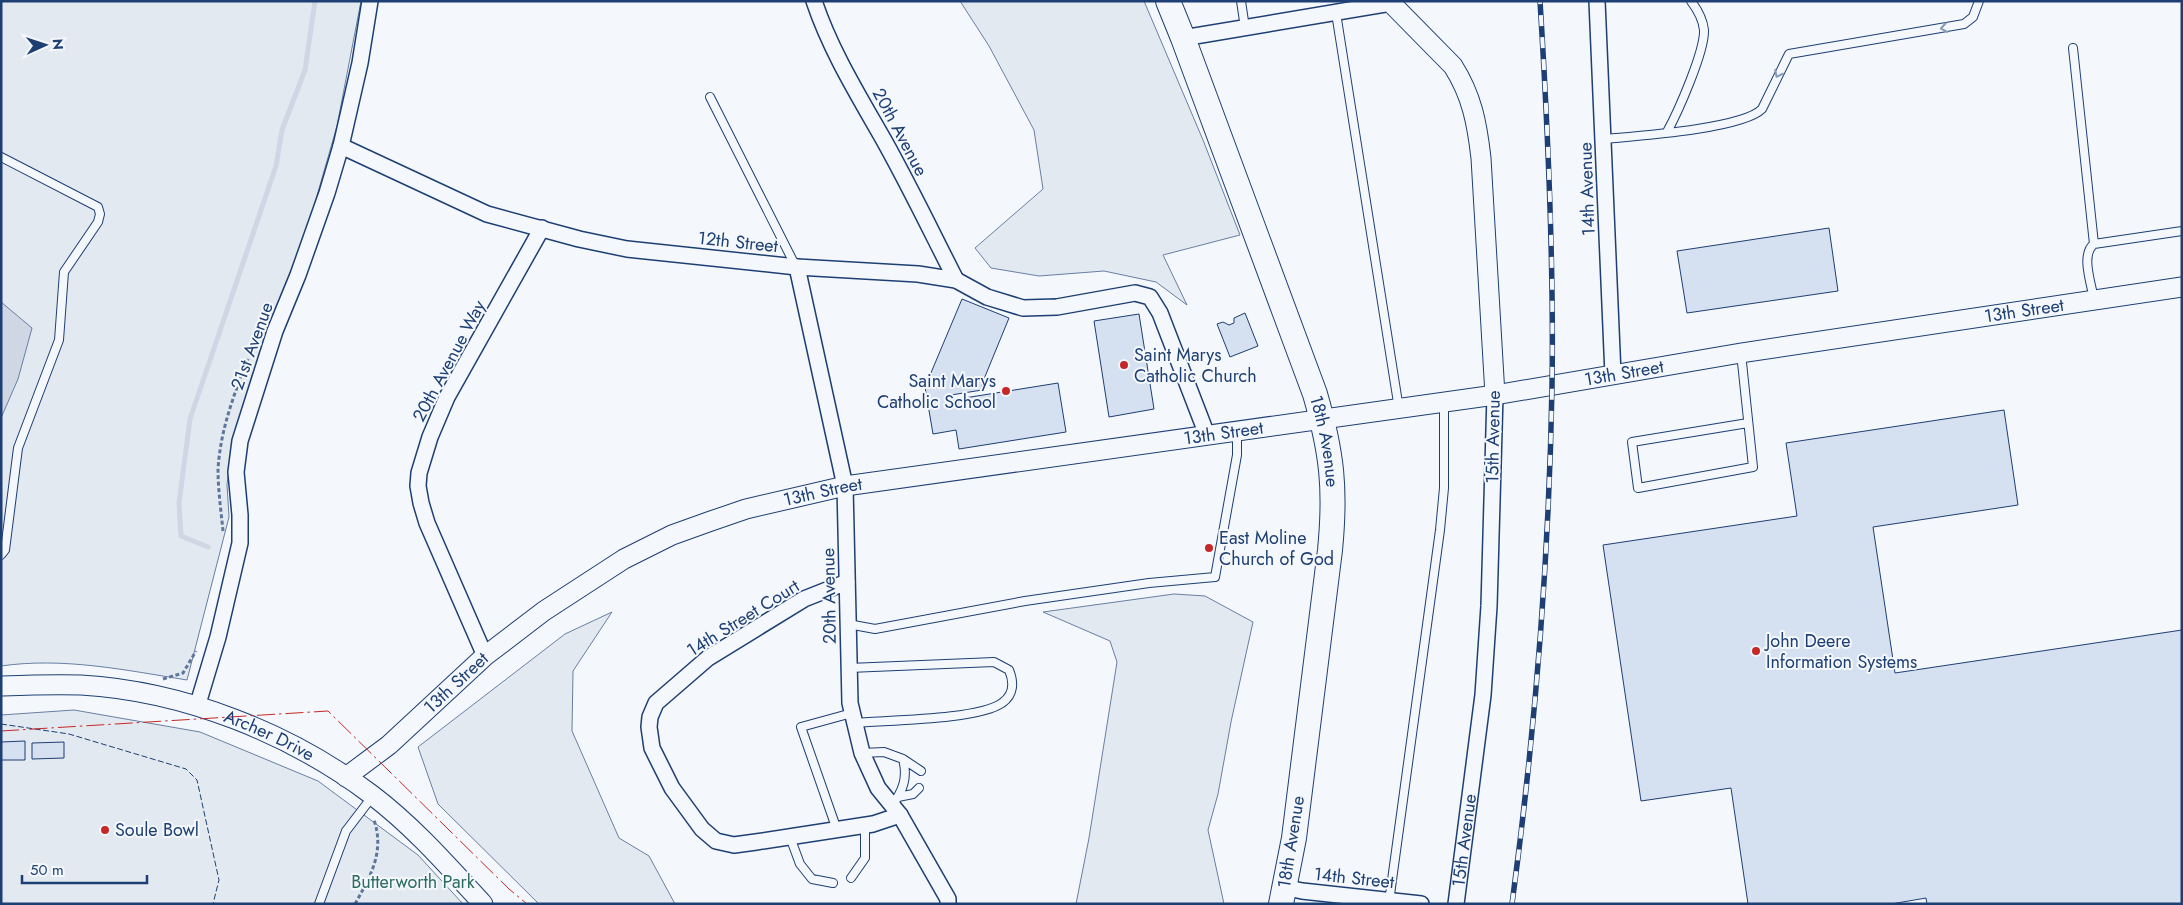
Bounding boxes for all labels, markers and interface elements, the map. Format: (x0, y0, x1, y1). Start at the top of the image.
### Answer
north arrow (20, 20, 70, 70)
one-way arrow (1940, 23, 1949, 33)
text: N (48, 38, 68, 50)
one-way arrow (1774, 69, 1784, 78)
street label: 20th Avenue (866, 83, 934, 181)
street label: 14th Avenue (1572, 142, 1602, 236)
street label: 12th Street (697, 225, 780, 259)
street label: 13th Street (1983, 292, 2066, 329)
street label: 20th Avenue Way (406, 296, 492, 426)
street label: 21st Avenue (224, 299, 280, 393)
place label: Saint Marys Catholic Church (1134, 342, 1257, 389)
street label: 13th Street (1582, 353, 1666, 393)
marker: Saint Marys Catholic Church (1118, 359, 1130, 371)
place label: Saint Marys Catholic School (877, 368, 996, 415)
marker: Saint Marys Catholic School (1000, 385, 1012, 397)
street label: 15th Avenue (1479, 390, 1507, 484)
street label: 18th Avenue (1303, 392, 1345, 488)
street label: 13th Street (1182, 414, 1266, 451)
street label: 13th Street (781, 471, 864, 513)
place label: East Moline Church of God (1219, 525, 1334, 572)
marker: East Moline Church of God (1203, 542, 1215, 554)
street label: 20th Avenue (815, 548, 843, 644)
street label: 14th Street Court (682, 573, 805, 663)
place label: John Deere Information Systems (1764, 628, 1917, 675)
marker: John Deere Information Systems (1750, 645, 1762, 657)
street label: 13th Street (418, 646, 495, 720)
street label: Archer Drive (220, 703, 319, 767)
street label: 15th Avenue (1445, 792, 1483, 889)
street label: 18th Avenue (1271, 794, 1311, 890)
place label: Soule Bowl (115, 817, 199, 843)
marker: Soule Bowl (99, 824, 111, 836)
scale bar (22, 852, 148, 884)
text: 50 m (30, 859, 64, 881)
street label: 14th Street (1313, 861, 1396, 895)
park label: Butterworth Park (351, 869, 475, 895)

